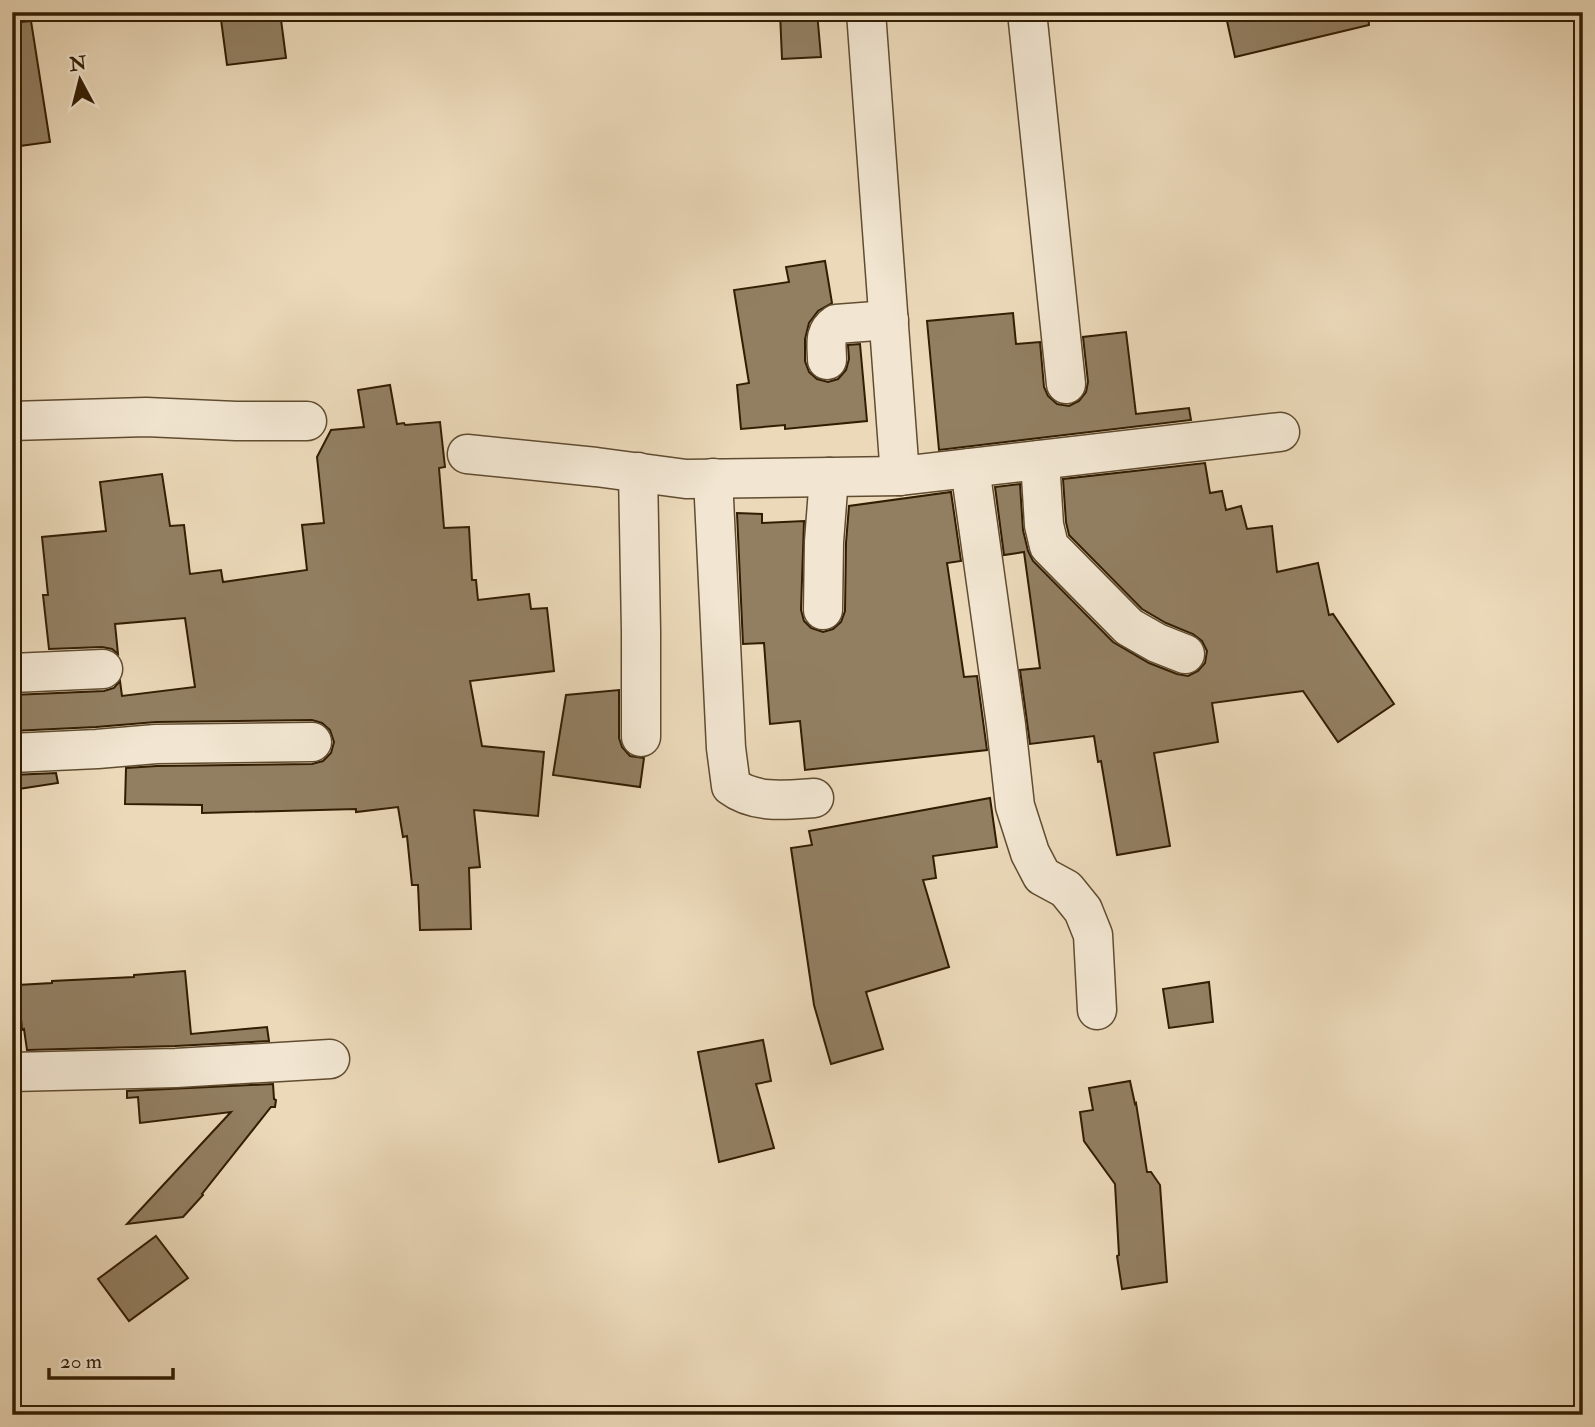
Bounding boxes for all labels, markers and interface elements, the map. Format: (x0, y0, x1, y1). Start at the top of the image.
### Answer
north arrow (46, 46, 116, 116)
text: N (67, 51, 89, 77)
scale bar (49, 1336, 173, 1380)
text: 20 m (60, 1348, 102, 1375)

